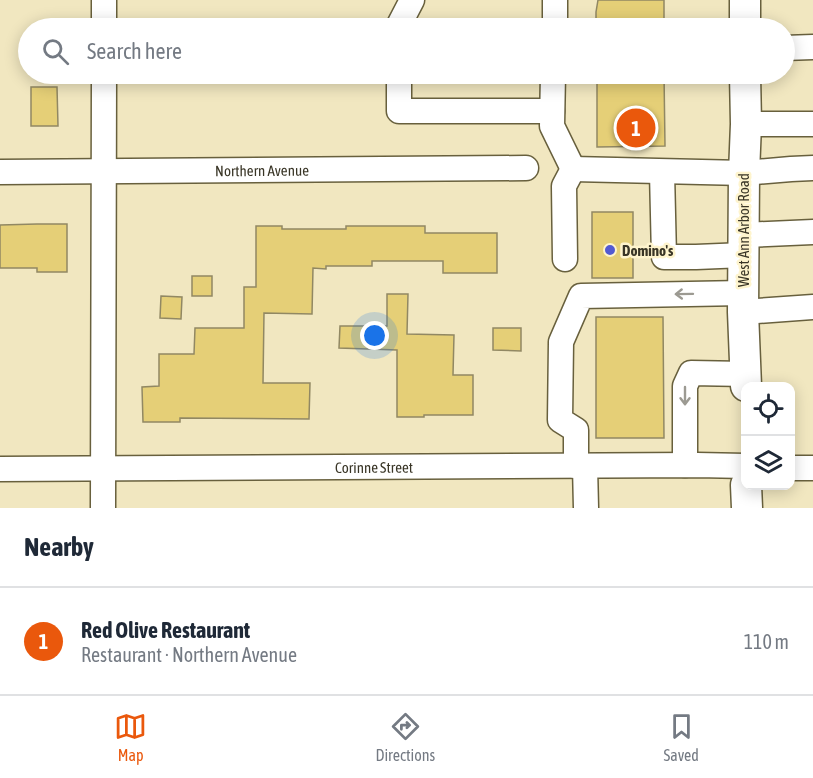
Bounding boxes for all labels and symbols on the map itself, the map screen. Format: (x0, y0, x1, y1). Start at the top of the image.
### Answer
pin: 1 (616, 106, 656, 150)
street label: Northern Avenue (215, 161, 309, 179)
street label: West Ann Arbor Road (735, 173, 752, 287)
place label: Domino's (622, 242, 674, 259)
marker: Domino's (603, 243, 617, 257)
one-way arrow (675, 288, 695, 300)
your location (360, 321, 389, 350)
one-way arrow (679, 386, 691, 406)
street label: Corinne Street (335, 458, 413, 476)

